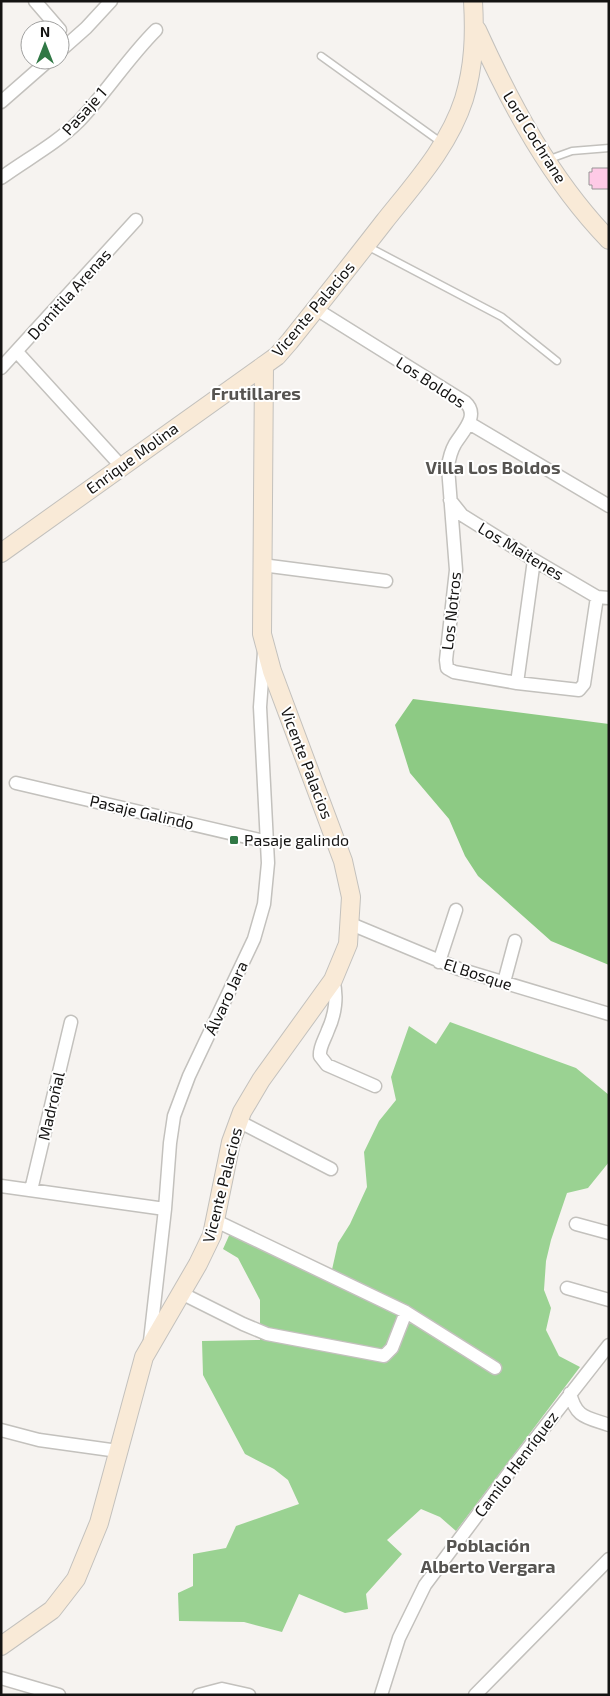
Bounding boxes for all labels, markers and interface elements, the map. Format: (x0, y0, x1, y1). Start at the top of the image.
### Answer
north arrow (20, 20, 70, 70)
text: N (40, 23, 50, 40)
street label: Pasaje 1 (57, 83, 111, 139)
street label: Lord Cochrane (500, 87, 571, 186)
street label: Domitila Arenas (23, 244, 114, 343)
street label: Vicente Palacios (267, 257, 358, 360)
street label: Los Boldos (393, 352, 470, 411)
district label: Frutillares (211, 382, 301, 404)
street label: Enrique Molina (82, 418, 181, 497)
district label: Villa Los Boldos (425, 456, 561, 478)
street label: Los Maitenes (475, 518, 567, 584)
street label: Los Notros (437, 571, 464, 651)
street label: Vicente Palacios (277, 704, 338, 821)
street label: Pasaje Galindo (88, 790, 196, 834)
place label: Pasaje galindo (244, 830, 349, 850)
marker: Pasaje galindo (228, 834, 240, 846)
street label: El Bosque (442, 954, 515, 994)
street label: Álvaro Jara (200, 958, 251, 1038)
street label: Madroñal (33, 1069, 68, 1142)
street label: Vicente Palacios (198, 1125, 245, 1245)
street label: Camilo Henríquez (470, 1407, 561, 1520)
district label: Población Alberto Vergara (421, 1534, 555, 1577)

